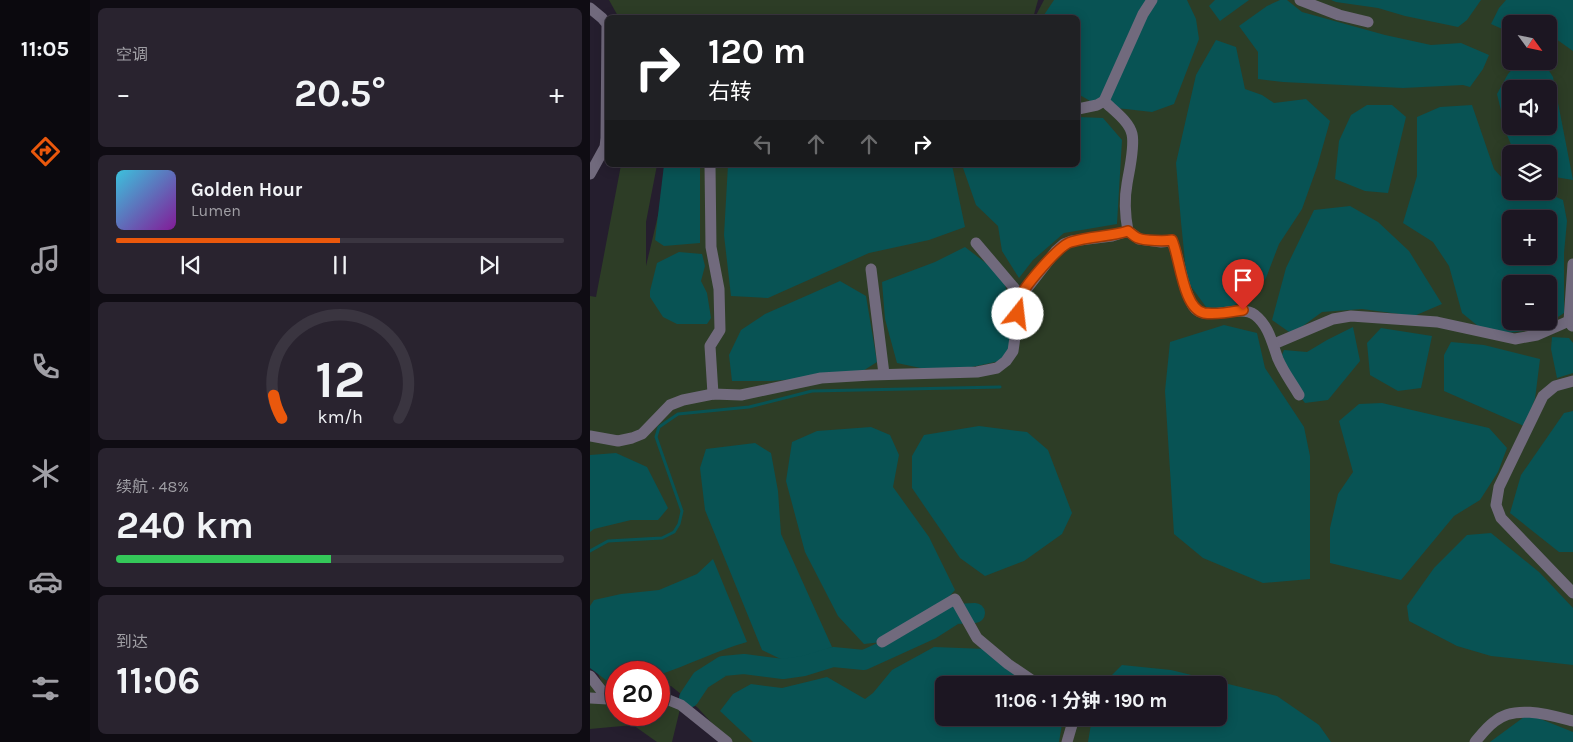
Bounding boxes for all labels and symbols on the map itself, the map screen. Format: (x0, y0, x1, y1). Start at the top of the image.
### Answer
north arrow (1502, 15, 1558, 70)
pin (1222, 259, 1264, 310)
position arrow (991, 287, 1043, 339)
speed limit sign: 20 (605, 661, 670, 726)

